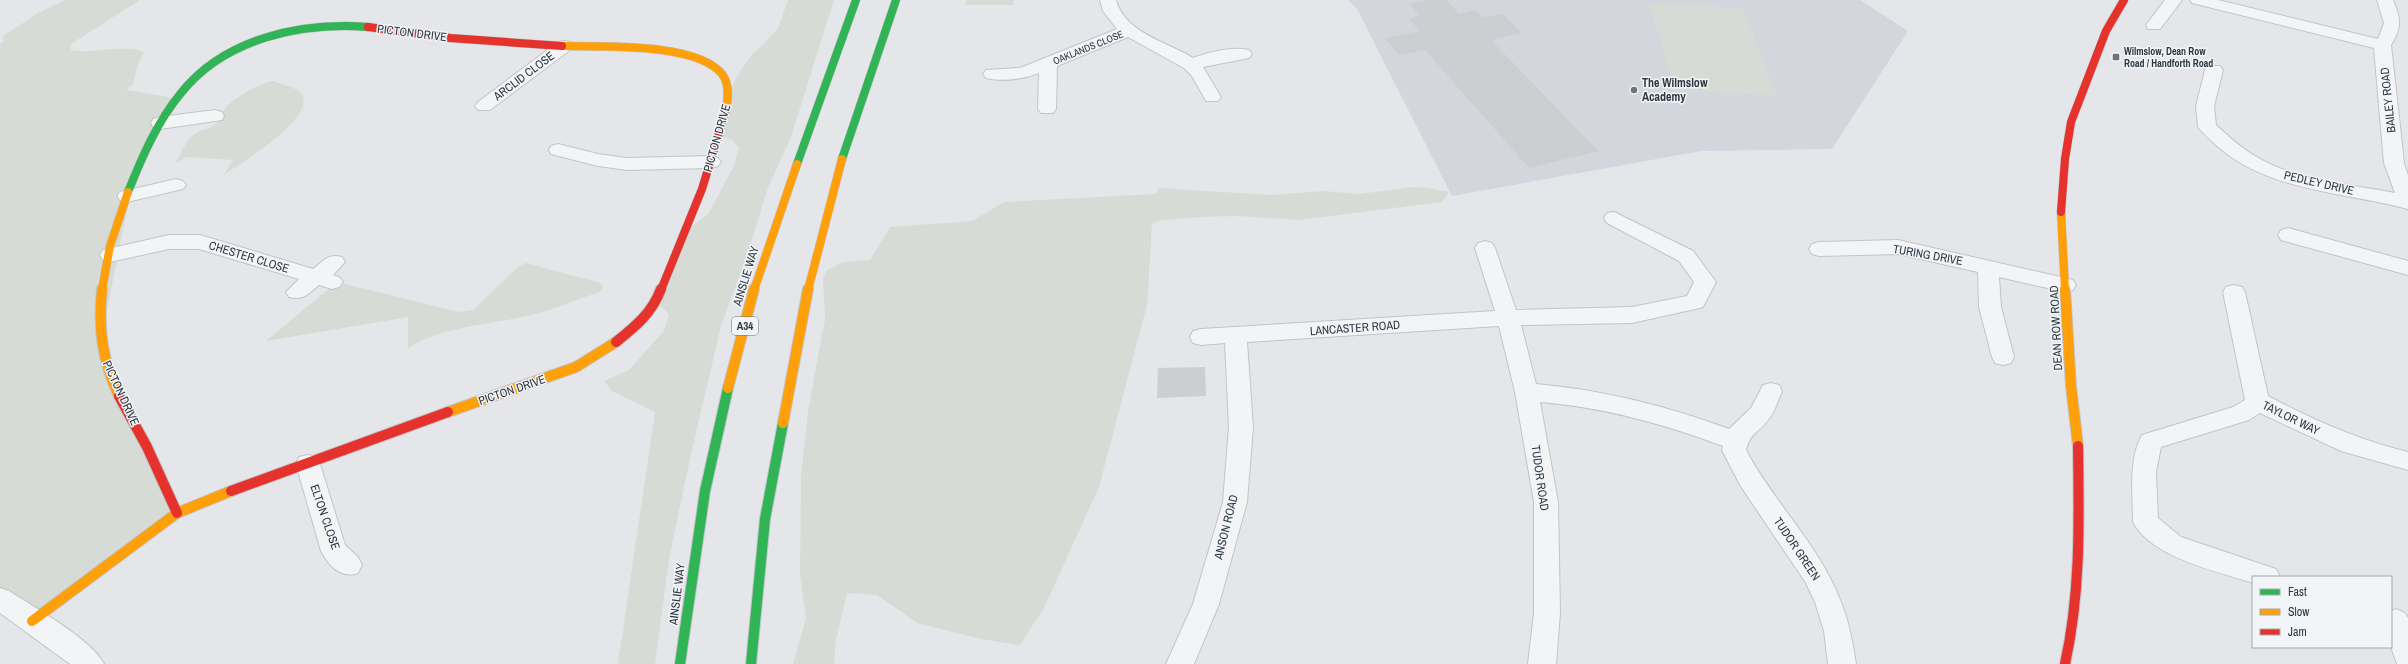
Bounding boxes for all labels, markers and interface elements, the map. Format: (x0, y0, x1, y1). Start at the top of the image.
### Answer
street label: PICTON DRIVE (376, 21, 448, 45)
street label: OAKLANDS CLOSE (1051, 27, 1125, 67)
place label: Wilmslow, Dean Row Road / Handforth Road (2124, 45, 2213, 70)
street label: ARCLID CLOSE (490, 48, 558, 105)
marker: Wilmslow, Dean Row Road / Handforth Road (2111, 52, 2121, 62)
street label: BAILEY ROAD (2377, 67, 2399, 133)
place label: The Wilmslow Academy (1642, 75, 1708, 105)
marker: The Wilmslow Academy (1629, 85, 1639, 95)
street label: PICTON DRIVE (700, 102, 734, 174)
street label: PEDLEY DRIVE (2282, 167, 2356, 199)
street label: CHESTER CLOSE (207, 237, 291, 277)
street label: TURING DRIVE (1892, 241, 1964, 269)
street label: AINSLIE WAY (729, 244, 763, 309)
street label: DEAN ROW ROAD (2046, 285, 2066, 371)
road number: A34 (732, 317, 758, 335)
street label: LANCASTER ROAD (1309, 317, 1401, 339)
street label: PICTON DRIVE (99, 358, 143, 428)
street label: PICTON DRIVE (476, 371, 548, 409)
street label: TAYLOR WAY (2260, 397, 2323, 439)
street label: TUDOR ROAD (1527, 444, 1553, 512)
street label: ELTON CLOSE (306, 482, 344, 552)
street label: ANSON ROAD (1210, 493, 1242, 562)
street label: TUDOR GREEN (1770, 514, 1824, 584)
street label: AINSLIE WAY (665, 562, 689, 627)
legend (2252, 576, 2392, 648)
text: Fast (2288, 584, 2307, 600)
text: Slow (2288, 604, 2310, 620)
text: Jam (2288, 624, 2307, 640)

